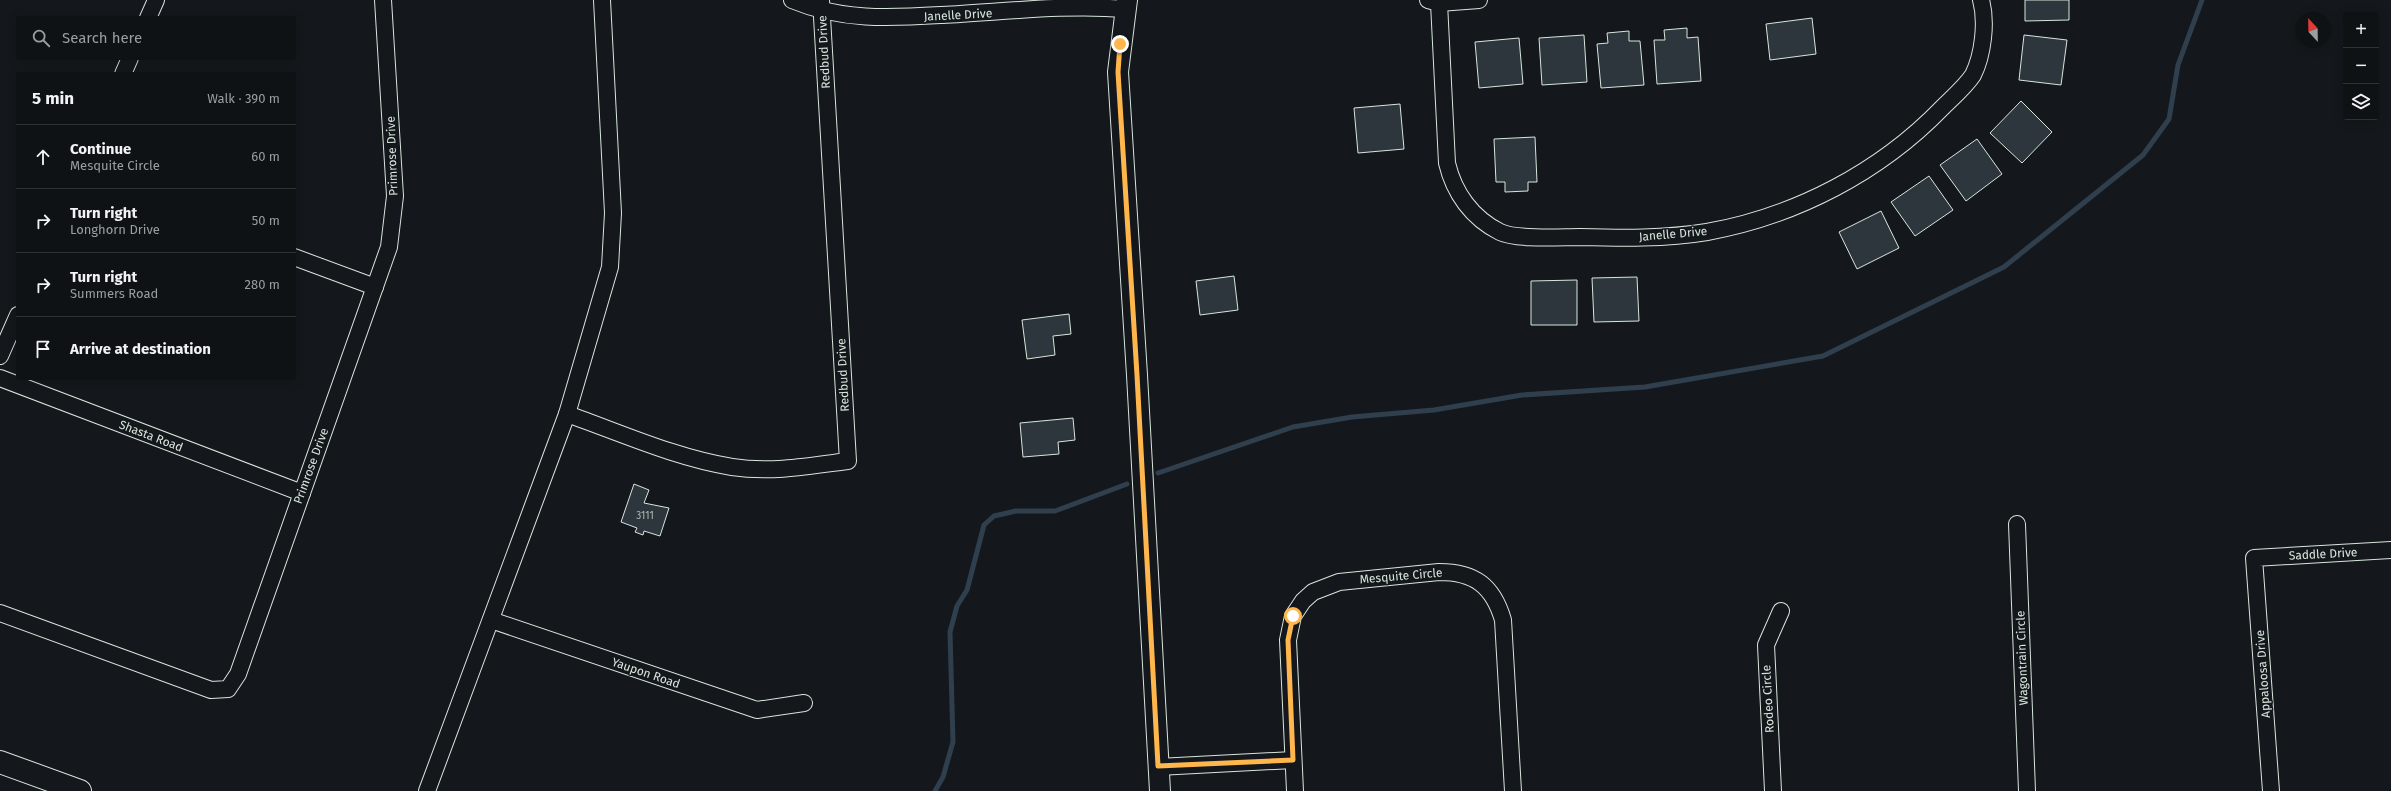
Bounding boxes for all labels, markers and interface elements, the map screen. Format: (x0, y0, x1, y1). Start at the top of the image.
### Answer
street label: Janelle Drive (923, 6, 993, 24)
north arrow (2295, 12, 2331, 48)
map controls (2343, 12, 2379, 120)
button: + (2343, 12, 2379, 48)
street label: Redbud Drive (815, 15, 833, 89)
search box (16, 16, 296, 60)
icon: search (30, 27, 52, 49)
text: Search here (62, 29, 142, 47)
route end (1111, 35, 1129, 53)
button: − (2343, 48, 2379, 84)
button: layers (2343, 84, 2379, 120)
text: 5 min (32, 88, 74, 109)
text: Walk · 390 m (207, 91, 280, 106)
street label: Primrose Drive (384, 116, 400, 196)
text: Continue (70, 140, 131, 158)
icon: ahead (32, 146, 54, 168)
text: 60 m (251, 149, 280, 164)
text: Mesquite Circle (70, 158, 160, 173)
text: Turn right (70, 204, 137, 222)
icon: right (32, 210, 54, 232)
text: 50 m (252, 213, 280, 228)
text: Longhorn Drive (70, 222, 160, 237)
street label: Janelle Drive (1638, 224, 1708, 244)
text: Turn right (70, 268, 137, 286)
icon: right (32, 274, 54, 296)
text: 280 m (245, 277, 280, 292)
text: Summers Road (70, 286, 158, 301)
icon: arrive (32, 338, 54, 360)
street label: Redbud Drive (834, 338, 852, 412)
text: Arrive at destination (70, 340, 211, 358)
street label: Shasta Road (117, 417, 185, 455)
street label: Primrose Drive (291, 426, 331, 506)
house number: 3111 (636, 510, 654, 522)
street label: Saddle Drive (2288, 545, 2358, 563)
street label: Mesquite Circle (1359, 565, 1443, 587)
route start (1284, 607, 1302, 625)
street label: Wagontrain Circle (2013, 610, 2031, 706)
street label: Appaloosa Drive (2253, 630, 2273, 718)
street label: Yaupon Road (610, 655, 682, 691)
street label: Rodeo Circle (1759, 665, 1777, 733)

